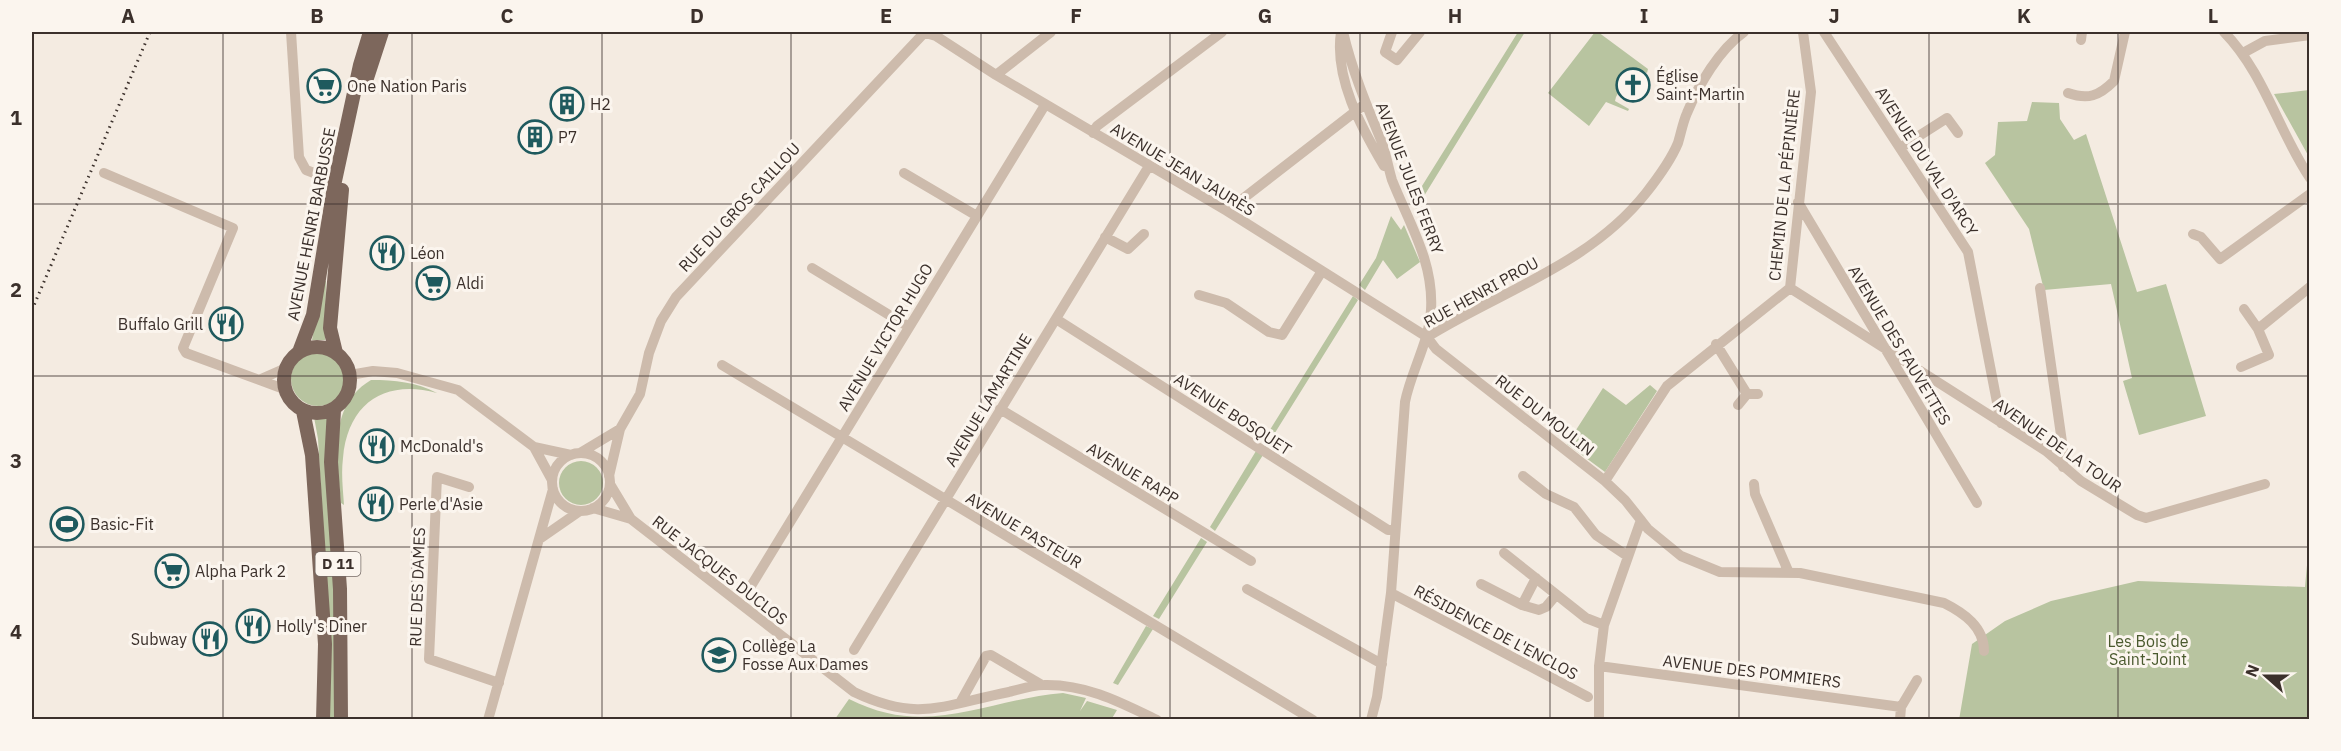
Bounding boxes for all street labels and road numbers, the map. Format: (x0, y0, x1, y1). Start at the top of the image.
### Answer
street label: AVENUE DU VAL D'ARCY (1871, 83, 1983, 240)
street label: CHEMIN DE LA PÉPINIÈRE (1763, 88, 1804, 282)
street label: AVENUE JULES FERRY (1372, 99, 1448, 257)
street label: AVENUE JEAN JAURÈS (1107, 117, 1259, 220)
street label: AVENUE HENRI BARBUSSE (282, 126, 340, 322)
street label: RUE DU GROS CAILLOU (674, 138, 804, 276)
street label: RUE HENRI PROU (1420, 252, 1542, 332)
street label: AVENUE VICTOR HUGO (833, 259, 937, 415)
street label: AVENUE DES FAUVETTES (1844, 262, 1956, 428)
street label: AVENUE LAMARTINE (940, 330, 1036, 470)
street label: AVENUE BOSQUET (1171, 369, 1295, 459)
street label: RUE DU MOULIN (1491, 370, 1599, 460)
street label: AVENUE DE LA TOUR (1990, 393, 2126, 497)
street label: AVENUE RAPP (1083, 438, 1183, 508)
street label: AVENUE PASTEUR (962, 487, 1086, 573)
street label: RUE JACQUES DUCLOS (648, 511, 792, 629)
street label: RUE DES DAMES (405, 527, 429, 647)
road number: D 11 (316, 552, 360, 576)
street label: RÉSIDENCE DE L'ENCLOS (1411, 579, 1582, 684)
street label: AVENUE DES POMMIERS (1662, 650, 1842, 692)

